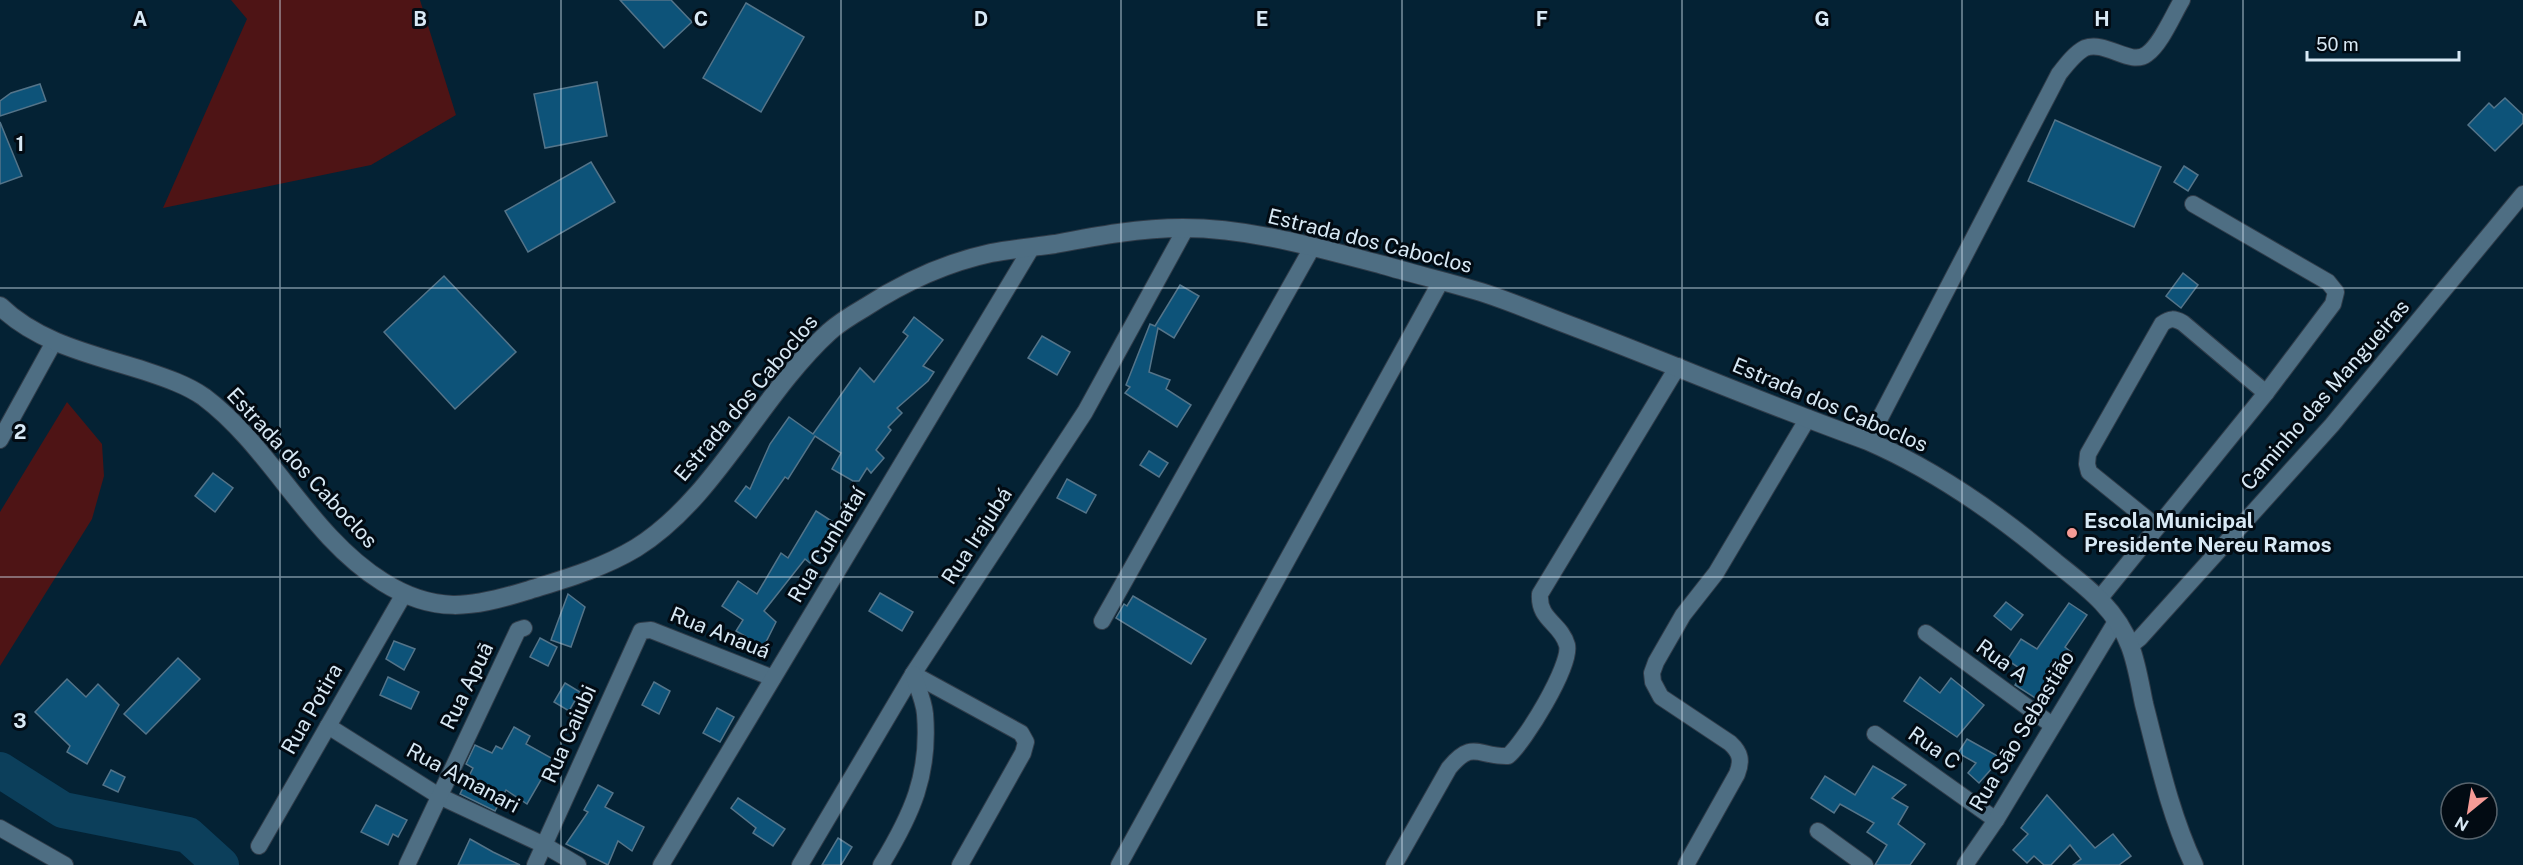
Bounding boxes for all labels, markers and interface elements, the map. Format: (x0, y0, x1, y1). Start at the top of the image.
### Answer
text: A (133, 7, 147, 31)
text: B (413, 7, 427, 31)
text: C (694, 7, 708, 31)
text: D (974, 7, 988, 31)
text: E (1256, 7, 1268, 31)
text: F (1536, 7, 1548, 31)
text: G (1814, 7, 1830, 31)
text: H (2094, 7, 2110, 31)
scale bar (2307, 24, 2458, 62)
text: 50 m (2316, 34, 2359, 55)
text: 1 (16, 132, 24, 156)
street label: Estrada dos Caboclos (1265, 203, 1475, 278)
street label: Caminho das Mangueiras (2235, 294, 2414, 495)
street label: Estrada dos Caboclos (669, 309, 823, 486)
street label: Estrada dos Caboclos (1729, 352, 1932, 457)
street label: Estrada dos Caboclos (222, 382, 383, 553)
text: 2 (14, 420, 26, 444)
street label: Rua Cunhataí (782, 482, 871, 607)
street label: Rua Irajubá (936, 483, 1017, 589)
place label: Escola Municipal Presidente Nereu Ramos (2084, 508, 2332, 557)
marker: Escola Municipal Presidente Nereu Ramos (2065, 526, 2079, 540)
street label: Rua Anauá (667, 601, 774, 664)
street label: Rua A (1972, 633, 2033, 688)
street label: Rua Apuã (435, 638, 498, 734)
street label: Rua São Sebastião (1964, 646, 2079, 815)
street label: Rua Potira (276, 659, 348, 759)
street label: Rua Caiubi (536, 681, 601, 786)
text: 3 (13, 709, 27, 733)
street label: Rua C (1904, 721, 1965, 774)
street label: Rua Amanari (402, 737, 524, 818)
north arrow (2439, 781, 2499, 841)
text: N (2452, 812, 2472, 835)

